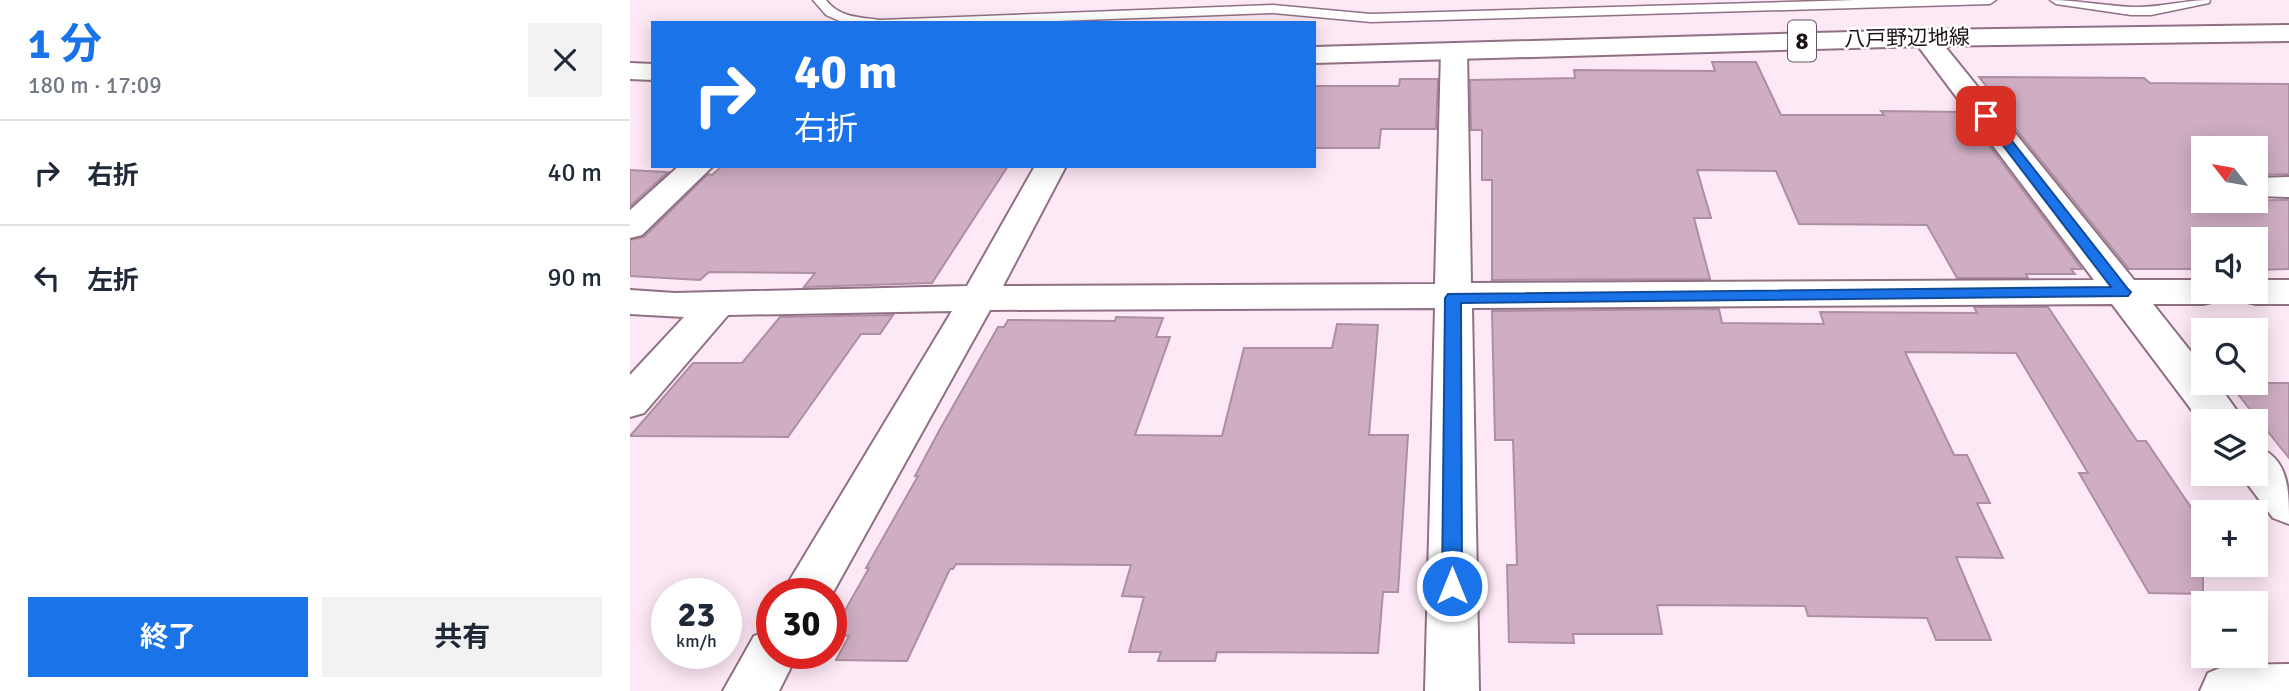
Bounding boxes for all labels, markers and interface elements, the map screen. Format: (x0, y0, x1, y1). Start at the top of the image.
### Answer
text: 1 分 (28, 19, 102, 70)
road number: 8 (1788, 20, 1816, 61)
button: close (528, 23, 602, 97)
street label: 八戸野辺地線 (1844, 24, 1970, 52)
text: 40 m (794, 42, 897, 102)
icon: right (679, 49, 770, 140)
text: 180 m · 17:09 (28, 71, 162, 100)
pin (1956, 86, 2016, 146)
icon: arrive (1967, 97, 2005, 135)
text: 右折 (794, 109, 858, 148)
north arrow (2191, 136, 2268, 214)
map controls (2191, 136, 2268, 668)
icon: right (28, 154, 66, 192)
text: 40 m (547, 157, 602, 189)
text: 右折 (87, 160, 139, 192)
button: sound (2191, 227, 2268, 304)
icon: left (28, 259, 66, 297)
text: 90 m (547, 262, 602, 294)
text: 左折 (87, 265, 139, 297)
button: search (2191, 318, 2268, 395)
button: layers (2191, 409, 2268, 486)
button: + (2191, 500, 2268, 577)
position arrow (1415, 549, 1489, 623)
speed limit sign: 30 (756, 578, 847, 669)
button: − (2191, 591, 2268, 668)
text: 23 (678, 593, 715, 636)
button: 終了 (28, 597, 308, 677)
button: 共有 (322, 597, 602, 677)
text: km/h (676, 630, 717, 652)

